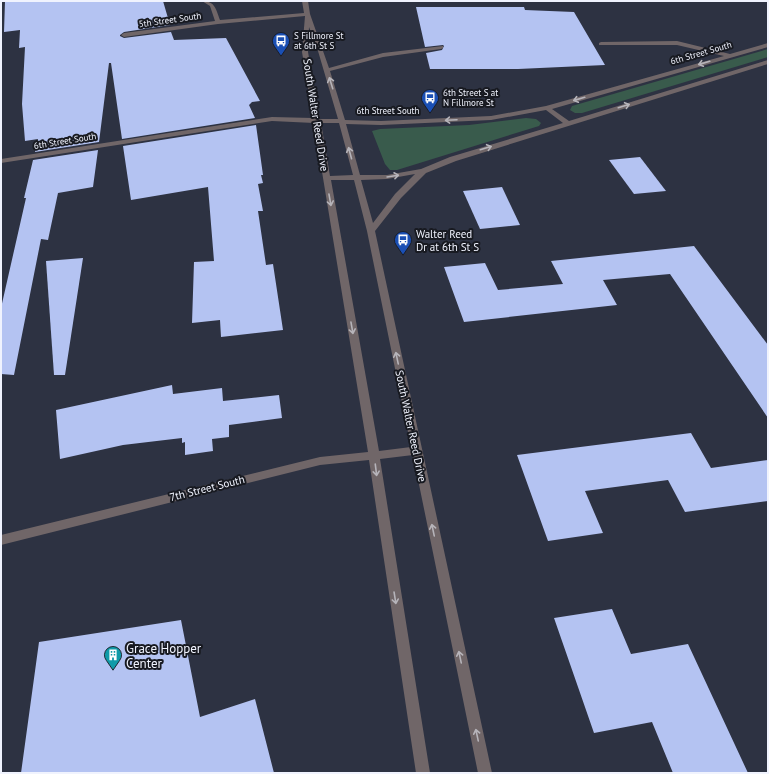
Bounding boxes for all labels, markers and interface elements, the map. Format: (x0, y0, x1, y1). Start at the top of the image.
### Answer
street label: 5th Street South (138, 10, 202, 29)
place label: S Fillmore St at 6th St S (294, 30, 344, 51)
bus stop icon: S Fillmore St at 6th St S (271, 31, 291, 56)
street label: 6th Street South (669, 39, 733, 67)
street label: South Walter Reed Drive (300, 58, 332, 173)
one-way arrow (697, 60, 710, 67)
one-way arrow (327, 77, 334, 90)
place label: 6th Street S at N Fillmore St (443, 87, 498, 108)
bus stop icon: 6th Street S at N Fillmore St (420, 88, 440, 113)
one-way arrow (572, 96, 585, 103)
one-way arrow (617, 102, 630, 109)
street label: 6th Street South (356, 105, 420, 116)
one-way arrow (445, 116, 458, 123)
street label: 6th Street South (33, 130, 97, 151)
one-way arrow (480, 144, 493, 151)
one-way arrow (346, 147, 354, 160)
one-way arrow (386, 172, 399, 180)
one-way arrow (326, 193, 334, 206)
place label: Walter Reed Dr at 6th St S (416, 227, 479, 254)
bus stop icon: Walter Reed Dr at 6th St S (393, 230, 413, 255)
one-way arrow (348, 321, 356, 334)
one-way arrow (392, 351, 400, 364)
street label: South Walter Reed Drive (392, 369, 430, 484)
one-way arrow (372, 463, 379, 476)
street label: 7th Street South (168, 472, 246, 504)
one-way arrow (428, 524, 436, 537)
one-way arrow (392, 591, 400, 604)
place label: Grace Hopper Center (126, 640, 202, 672)
building icon: Grace Hopper Center (103, 645, 123, 670)
one-way arrow (456, 651, 464, 664)
one-way arrow (472, 729, 480, 742)

